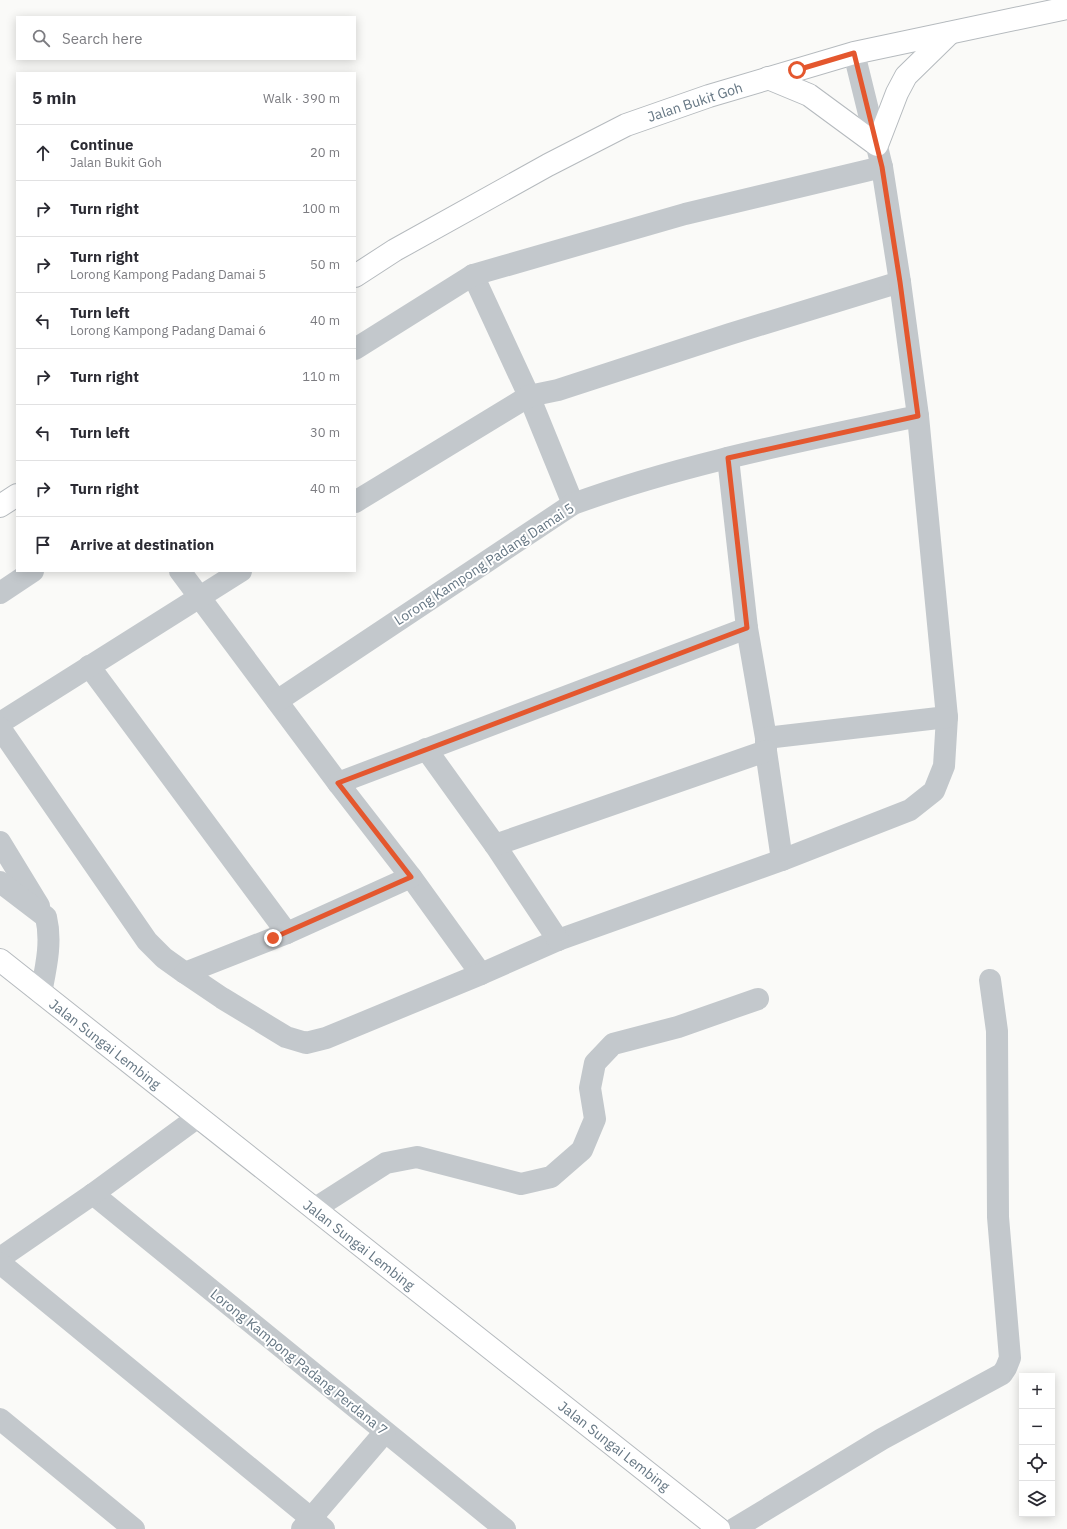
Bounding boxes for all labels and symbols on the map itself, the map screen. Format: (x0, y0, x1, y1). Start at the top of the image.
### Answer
route start (788, 61, 806, 79)
street label: Jalan Bukit Goh (645, 78, 745, 126)
street label: Lorong Kampong Padang Damai 5 (391, 499, 577, 629)
route end (264, 929, 282, 947)
street label: Jalan Sungai Lembing (46, 995, 165, 1094)
street label: Jalan Sungai Lembing (300, 1196, 419, 1295)
street label: Lorong Kampong Padang Perdana 7 (207, 1285, 391, 1439)
street label: Jalan Sungai Lembing (555, 1397, 674, 1496)

